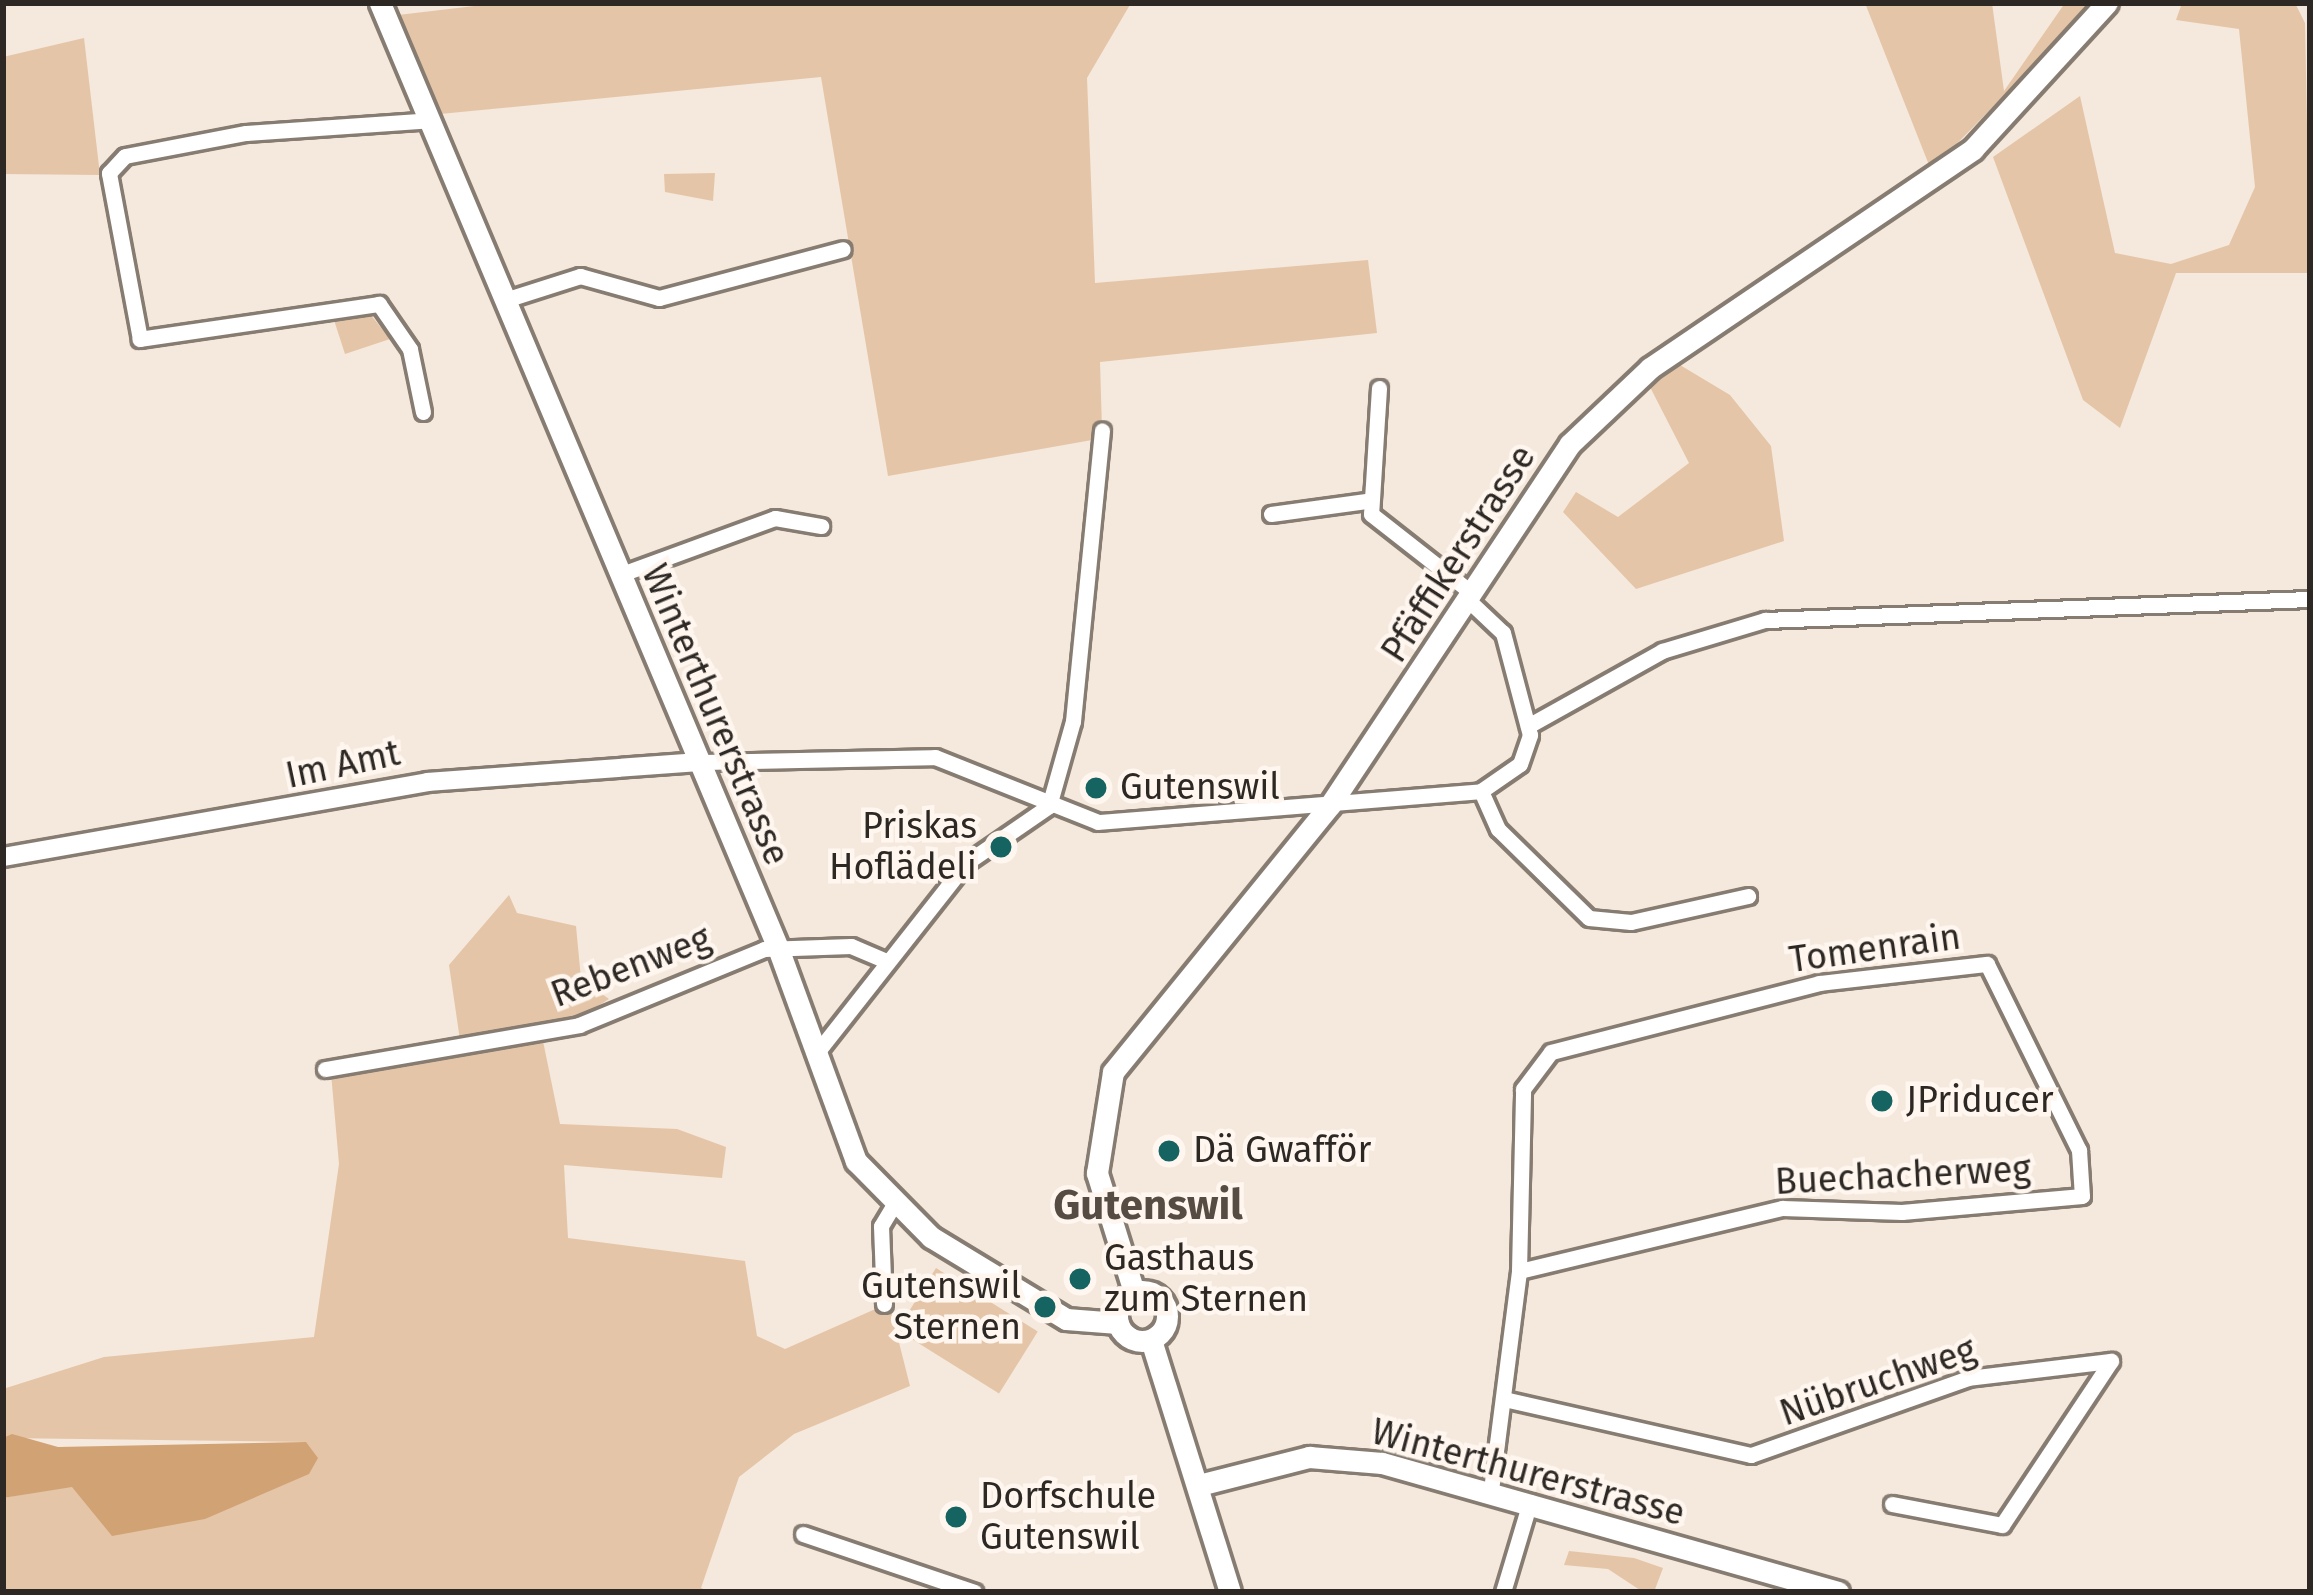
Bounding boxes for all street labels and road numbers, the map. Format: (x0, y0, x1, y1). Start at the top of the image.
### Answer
street label: Pfäffikerstrasse (1373, 437, 1545, 671)
street label: Winterthurerstrasse (632, 558, 798, 872)
street label: Im Amt (282, 732, 404, 798)
street label: Tomenrain (1786, 916, 1964, 982)
street label: Rebenweg (545, 917, 717, 1017)
street label: Buechacherweg (1774, 1148, 2032, 1204)
street label: Nübruchweg (1774, 1328, 1982, 1436)
street label: Winterthurerstrasse (1367, 1410, 1689, 1536)

